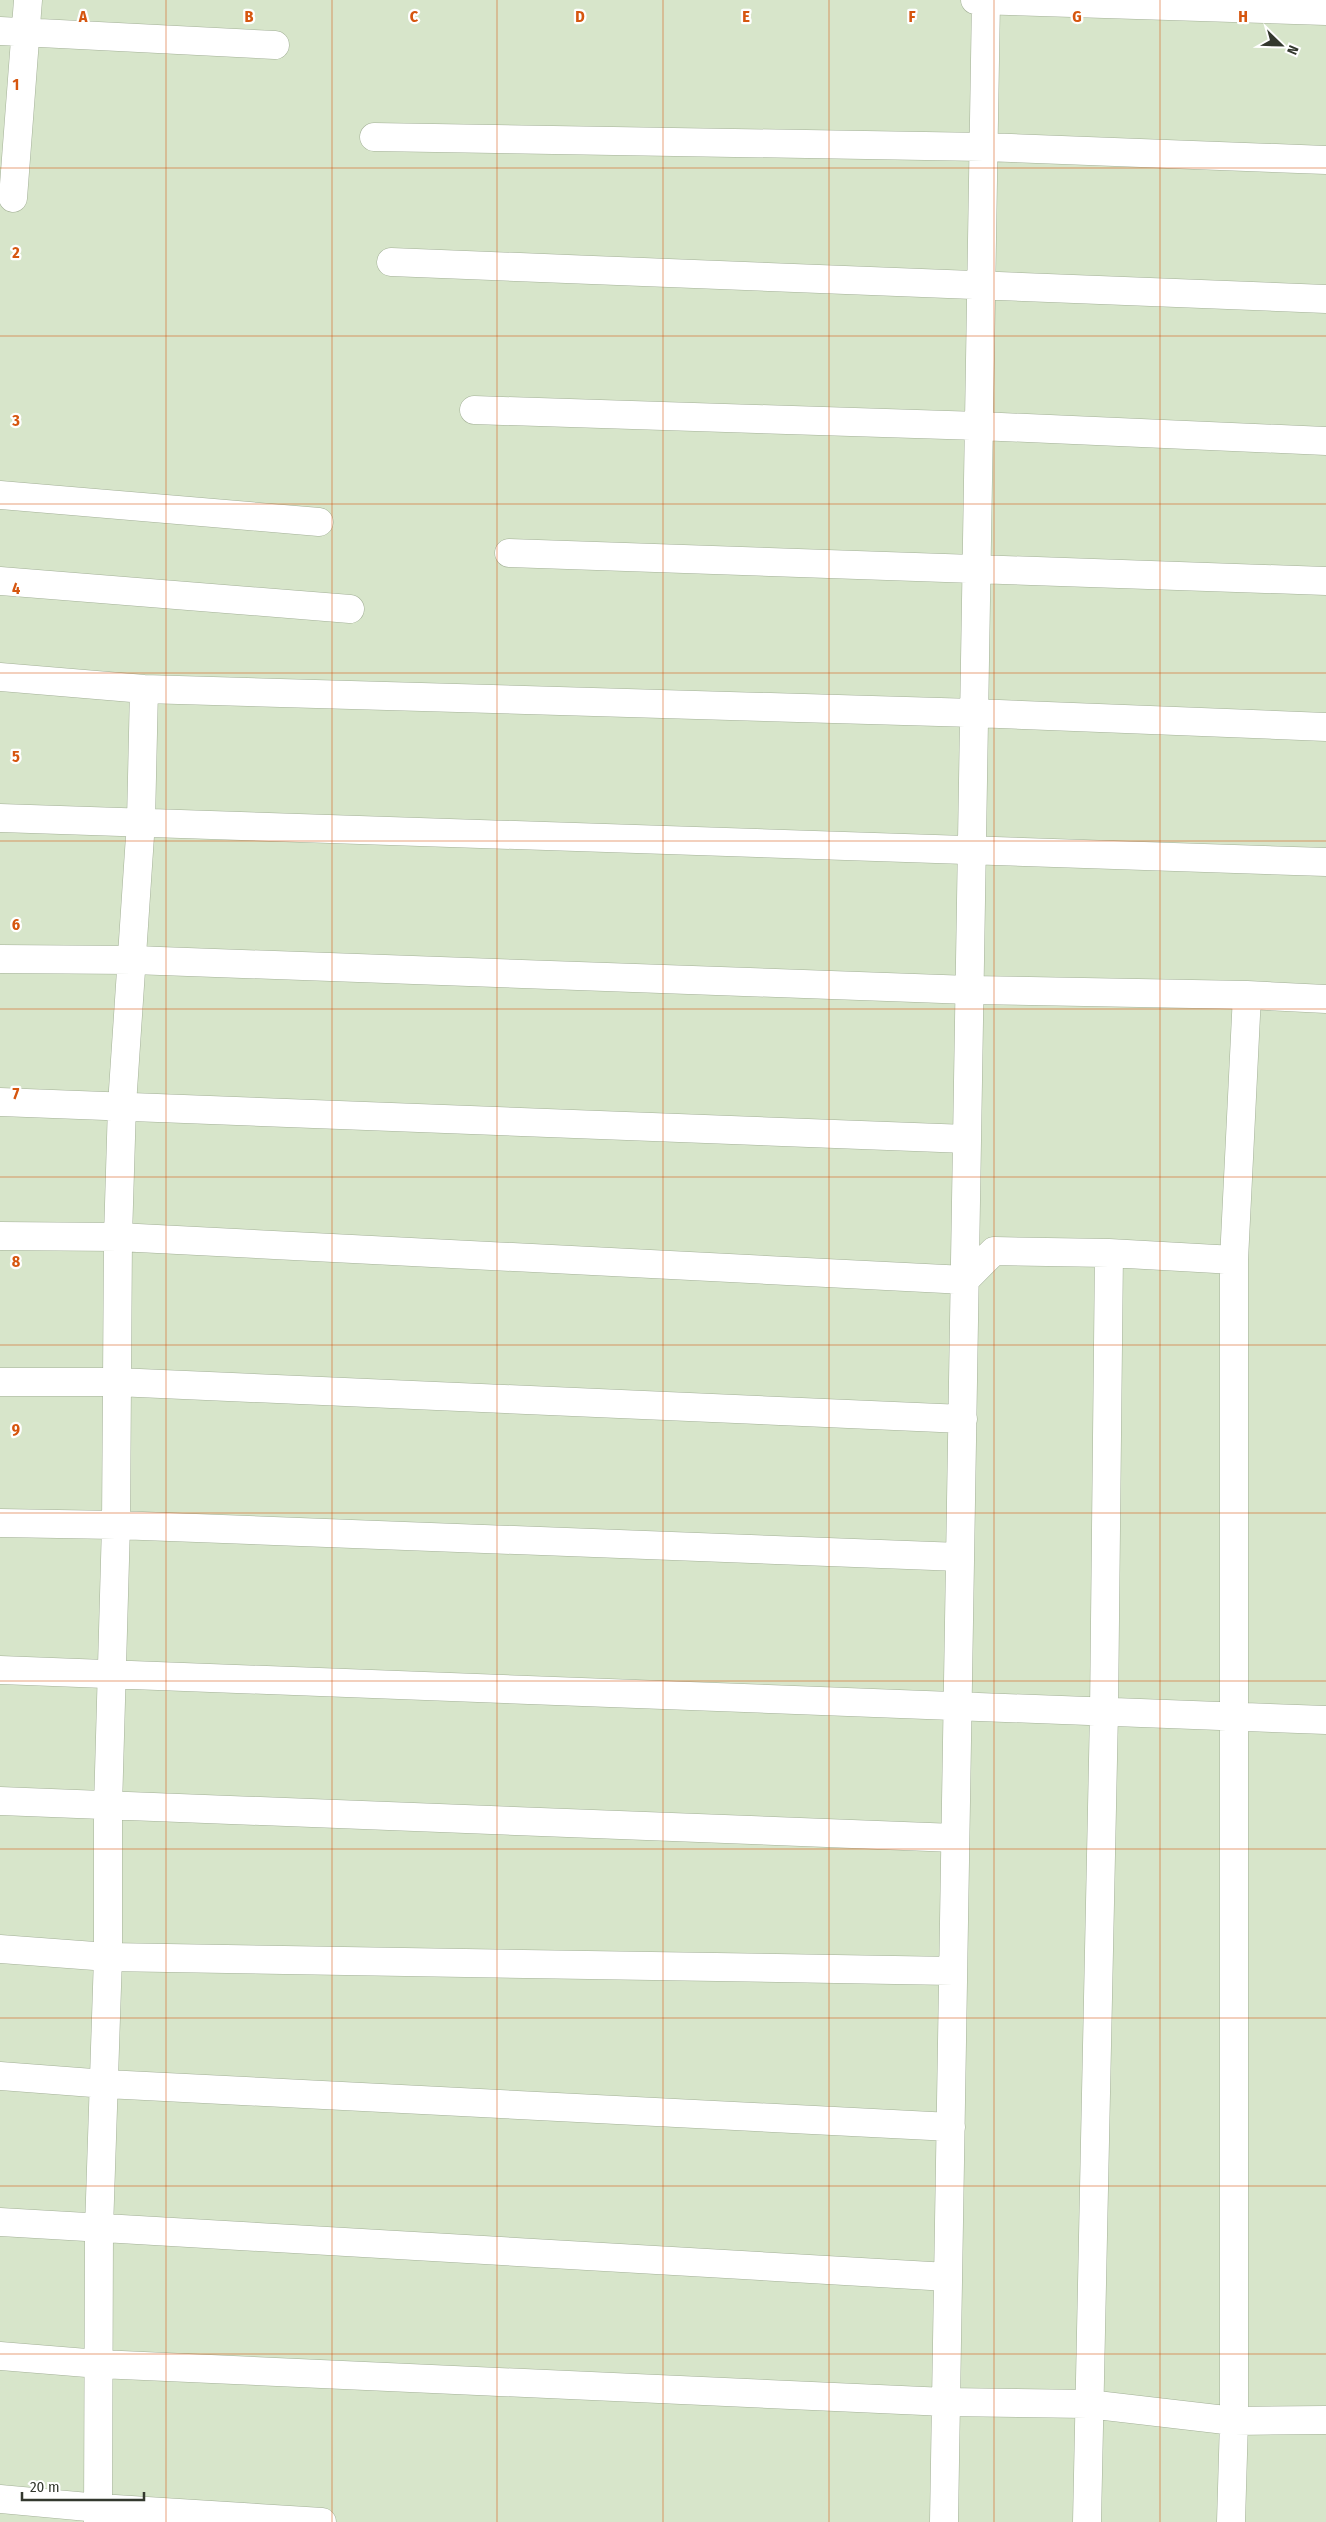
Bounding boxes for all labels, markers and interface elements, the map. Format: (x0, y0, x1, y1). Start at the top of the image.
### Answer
text: A (78, 7, 88, 26)
text: B (245, 7, 254, 26)
text: C (410, 7, 419, 26)
text: D (575, 7, 585, 26)
text: E (742, 7, 750, 26)
text: F (908, 7, 916, 26)
text: G (1072, 7, 1082, 26)
text: H (1238, 7, 1248, 26)
north arrow (1256, 20, 1306, 70)
text: N (1283, 43, 1302, 57)
text: 1 (13, 75, 19, 94)
text: 2 (11, 243, 20, 262)
text: 3 (11, 411, 20, 430)
text: 4 (12, 579, 20, 598)
text: 5 (12, 747, 20, 766)
text: 6 (12, 915, 20, 934)
text: 7 (13, 1084, 20, 1103)
text: 8 (12, 1252, 21, 1271)
text: 9 (12, 1420, 20, 1439)
scale bar (22, 2470, 145, 2502)
text: 20 m (30, 2478, 60, 2496)

